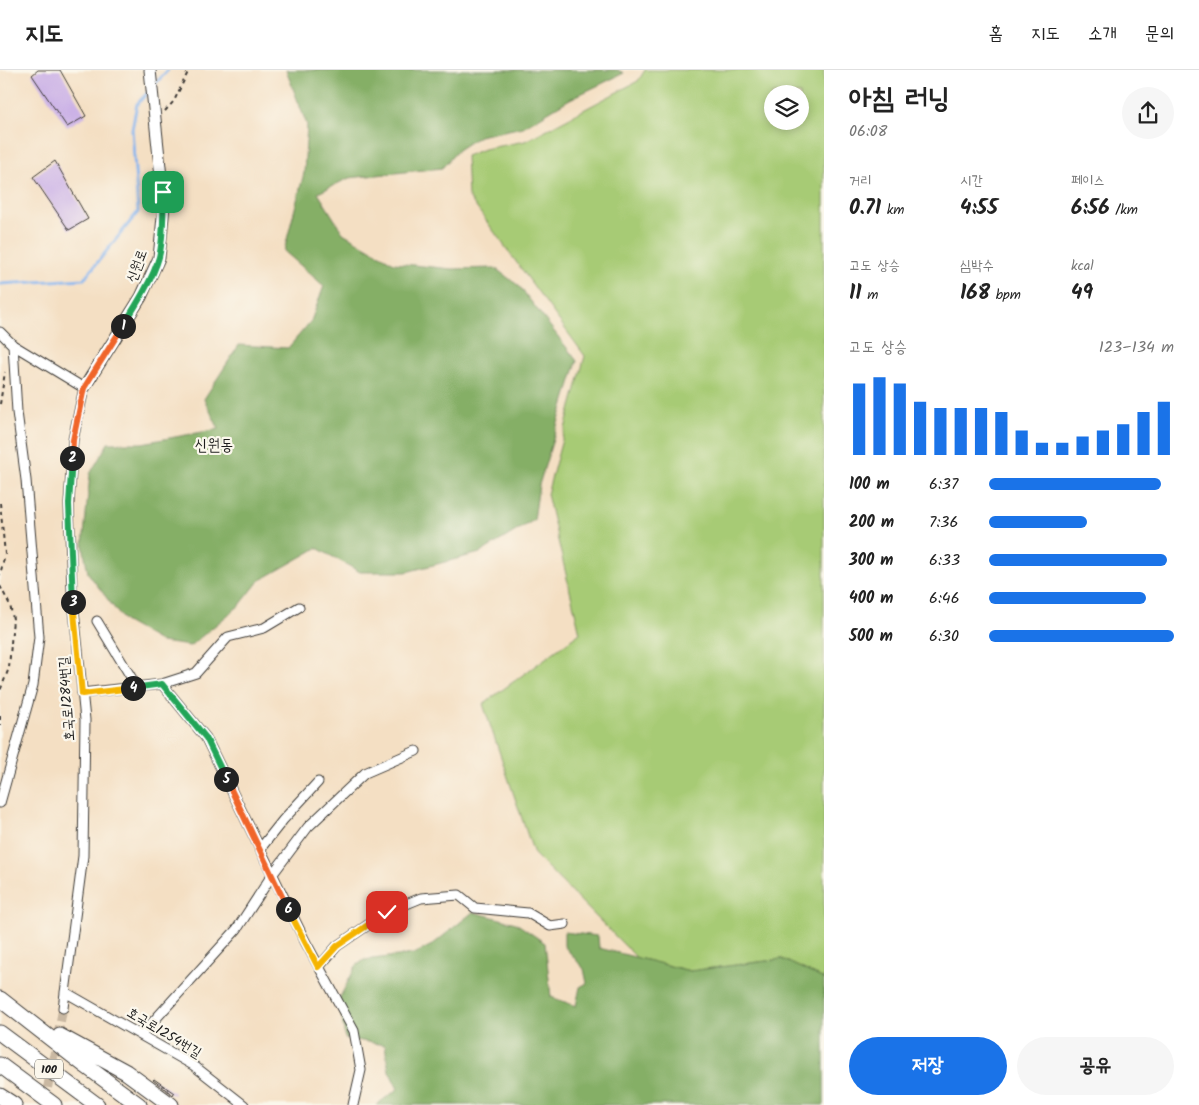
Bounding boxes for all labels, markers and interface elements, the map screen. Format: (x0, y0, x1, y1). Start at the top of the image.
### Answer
text: 지도 (25, 15, 64, 54)
text: 홈 (989, 20, 1003, 49)
text: 지도 (1031, 20, 1060, 49)
text: 소개 (1088, 20, 1117, 49)
text: 문의 (1145, 20, 1174, 49)
text: 아침 러닝 (849, 77, 950, 122)
map controls (764, 85, 809, 130)
button: layers (764, 85, 809, 130)
button: share (1122, 87, 1174, 139)
text: 06:08 (849, 119, 887, 144)
text: 거리 (849, 170, 872, 192)
text: 시간 (960, 170, 983, 192)
text: 페이스 (1071, 170, 1105, 192)
pin (142, 171, 184, 213)
icon: arrive (149, 178, 177, 206)
text: 0.71 (849, 192, 881, 225)
text: 4:55 (960, 192, 998, 225)
text: 6:56 (1071, 192, 1110, 225)
text: km (881, 199, 904, 221)
text: /km (1110, 199, 1138, 221)
street label: 신원로 (121, 246, 153, 286)
text: 고도 상승 (849, 255, 900, 277)
text: 심박수 (960, 255, 994, 277)
text: kcal (1071, 255, 1094, 277)
text: 11 (849, 277, 862, 310)
text: 168 (960, 277, 990, 310)
text: 49 (1071, 277, 1093, 310)
text: m (862, 284, 878, 306)
text: bpm (990, 284, 1021, 306)
pin: 1 (110, 314, 136, 338)
text: 1 (121, 315, 126, 337)
text: 고도 상승 (849, 335, 907, 360)
text: 123–134 m (1099, 335, 1174, 360)
district label: 신원동 (195, 433, 233, 458)
pin: 2 (60, 446, 84, 470)
text: 2 (68, 447, 77, 469)
text: 100 m (849, 472, 890, 497)
text: 6:37 (929, 472, 958, 497)
text: 200 m (849, 510, 894, 535)
text: 7:36 (929, 510, 958, 535)
text: 300 m (849, 548, 893, 573)
text: 6:33 (929, 548, 960, 573)
text: 400 m (849, 586, 893, 611)
text: 6:46 (929, 586, 960, 611)
pin: 3 (60, 590, 86, 614)
text: 3 (70, 591, 77, 613)
text: 500 m (849, 624, 893, 649)
text: 6:30 (929, 624, 959, 649)
street label: 호국로1284번길 (53, 655, 81, 742)
pin: 4 (120, 676, 146, 700)
text: 4 (130, 677, 137, 699)
pin: 5 (214, 766, 238, 792)
text: 5 (223, 768, 230, 790)
pin (366, 891, 408, 933)
pin: 6 (276, 896, 300, 922)
text: 6 (285, 898, 292, 920)
icon: check (373, 898, 401, 926)
street label: 호국로1254번길 (122, 1002, 206, 1064)
button: 저장 (849, 1037, 1007, 1095)
button: 공유 (1017, 1037, 1174, 1095)
road number: 100 (35, 1060, 63, 1079)

